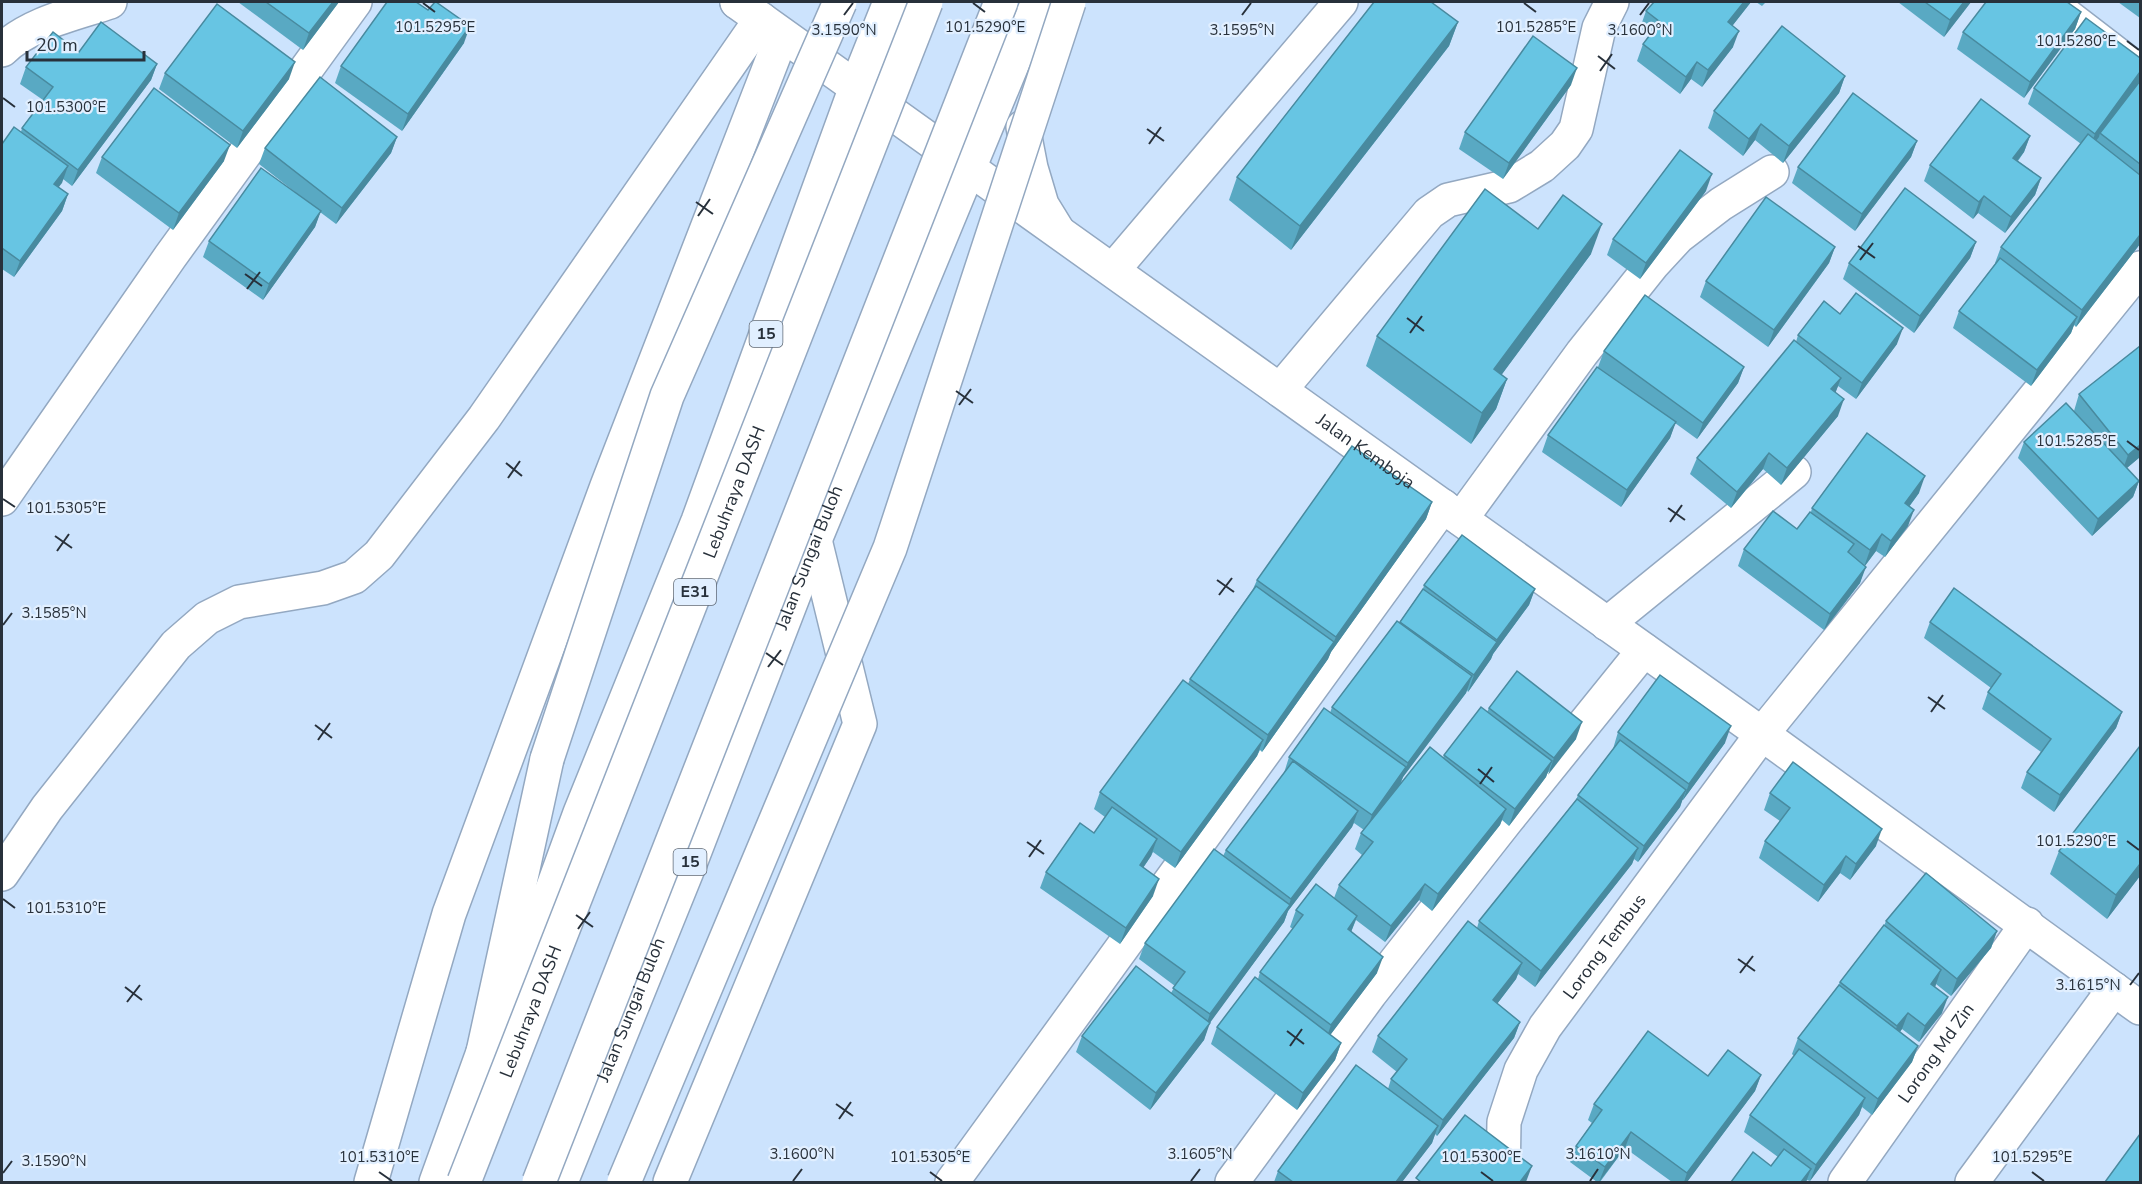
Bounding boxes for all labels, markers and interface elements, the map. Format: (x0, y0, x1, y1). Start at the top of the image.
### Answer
text: 101.5295°E (395, 17, 475, 37)
text: 101.5290°E (945, 17, 1025, 37)
text: 101.5285°E (1496, 17, 1576, 37)
text: 3.1590°N (811, 20, 877, 40)
text: 3.1595°N (1209, 20, 1275, 40)
text: 3.1600°N (1607, 20, 1673, 40)
scale bar (27, 24, 144, 62)
text: 101.5280°E (2036, 31, 2116, 51)
text: 20 m (36, 33, 78, 57)
text: 101.5300°E (26, 97, 106, 117)
road number: 15 (750, 321, 783, 347)
street label: Jalan Kemboja (1311, 407, 1420, 495)
street label: Lebuhraya DASH (697, 422, 771, 562)
text: 101.5285°E (2036, 431, 2116, 451)
street label: Jalan Sungai Buloh (769, 482, 848, 634)
text: 101.5305°E (26, 498, 106, 518)
road number: E31 (674, 579, 716, 605)
text: 3.1585°N (21, 603, 87, 623)
text: 101.5290°E (2036, 831, 2116, 851)
road number: 15 (674, 849, 706, 875)
street label: Lorong Tembus (1558, 889, 1651, 1004)
text: 101.5310°E (26, 898, 106, 918)
street label: Jalan Sungai Buloh (591, 934, 671, 1086)
street label: Lebuhraya DASH (494, 942, 567, 1081)
text: 3.1615°N (2055, 975, 2121, 995)
street label: Lorong Md Zin (1893, 998, 1980, 1108)
text: 3.1600°N (769, 1144, 835, 1164)
text: 3.1605°N (1167, 1144, 1233, 1164)
text: 3.1610°N (1565, 1144, 1631, 1164)
text: 101.5310°E (339, 1147, 419, 1167)
text: 101.5305°E (890, 1147, 970, 1167)
text: 101.5300°E (1441, 1147, 1521, 1167)
text: 101.5295°E (1992, 1147, 2072, 1167)
text: 3.1590°N (21, 1151, 87, 1171)

